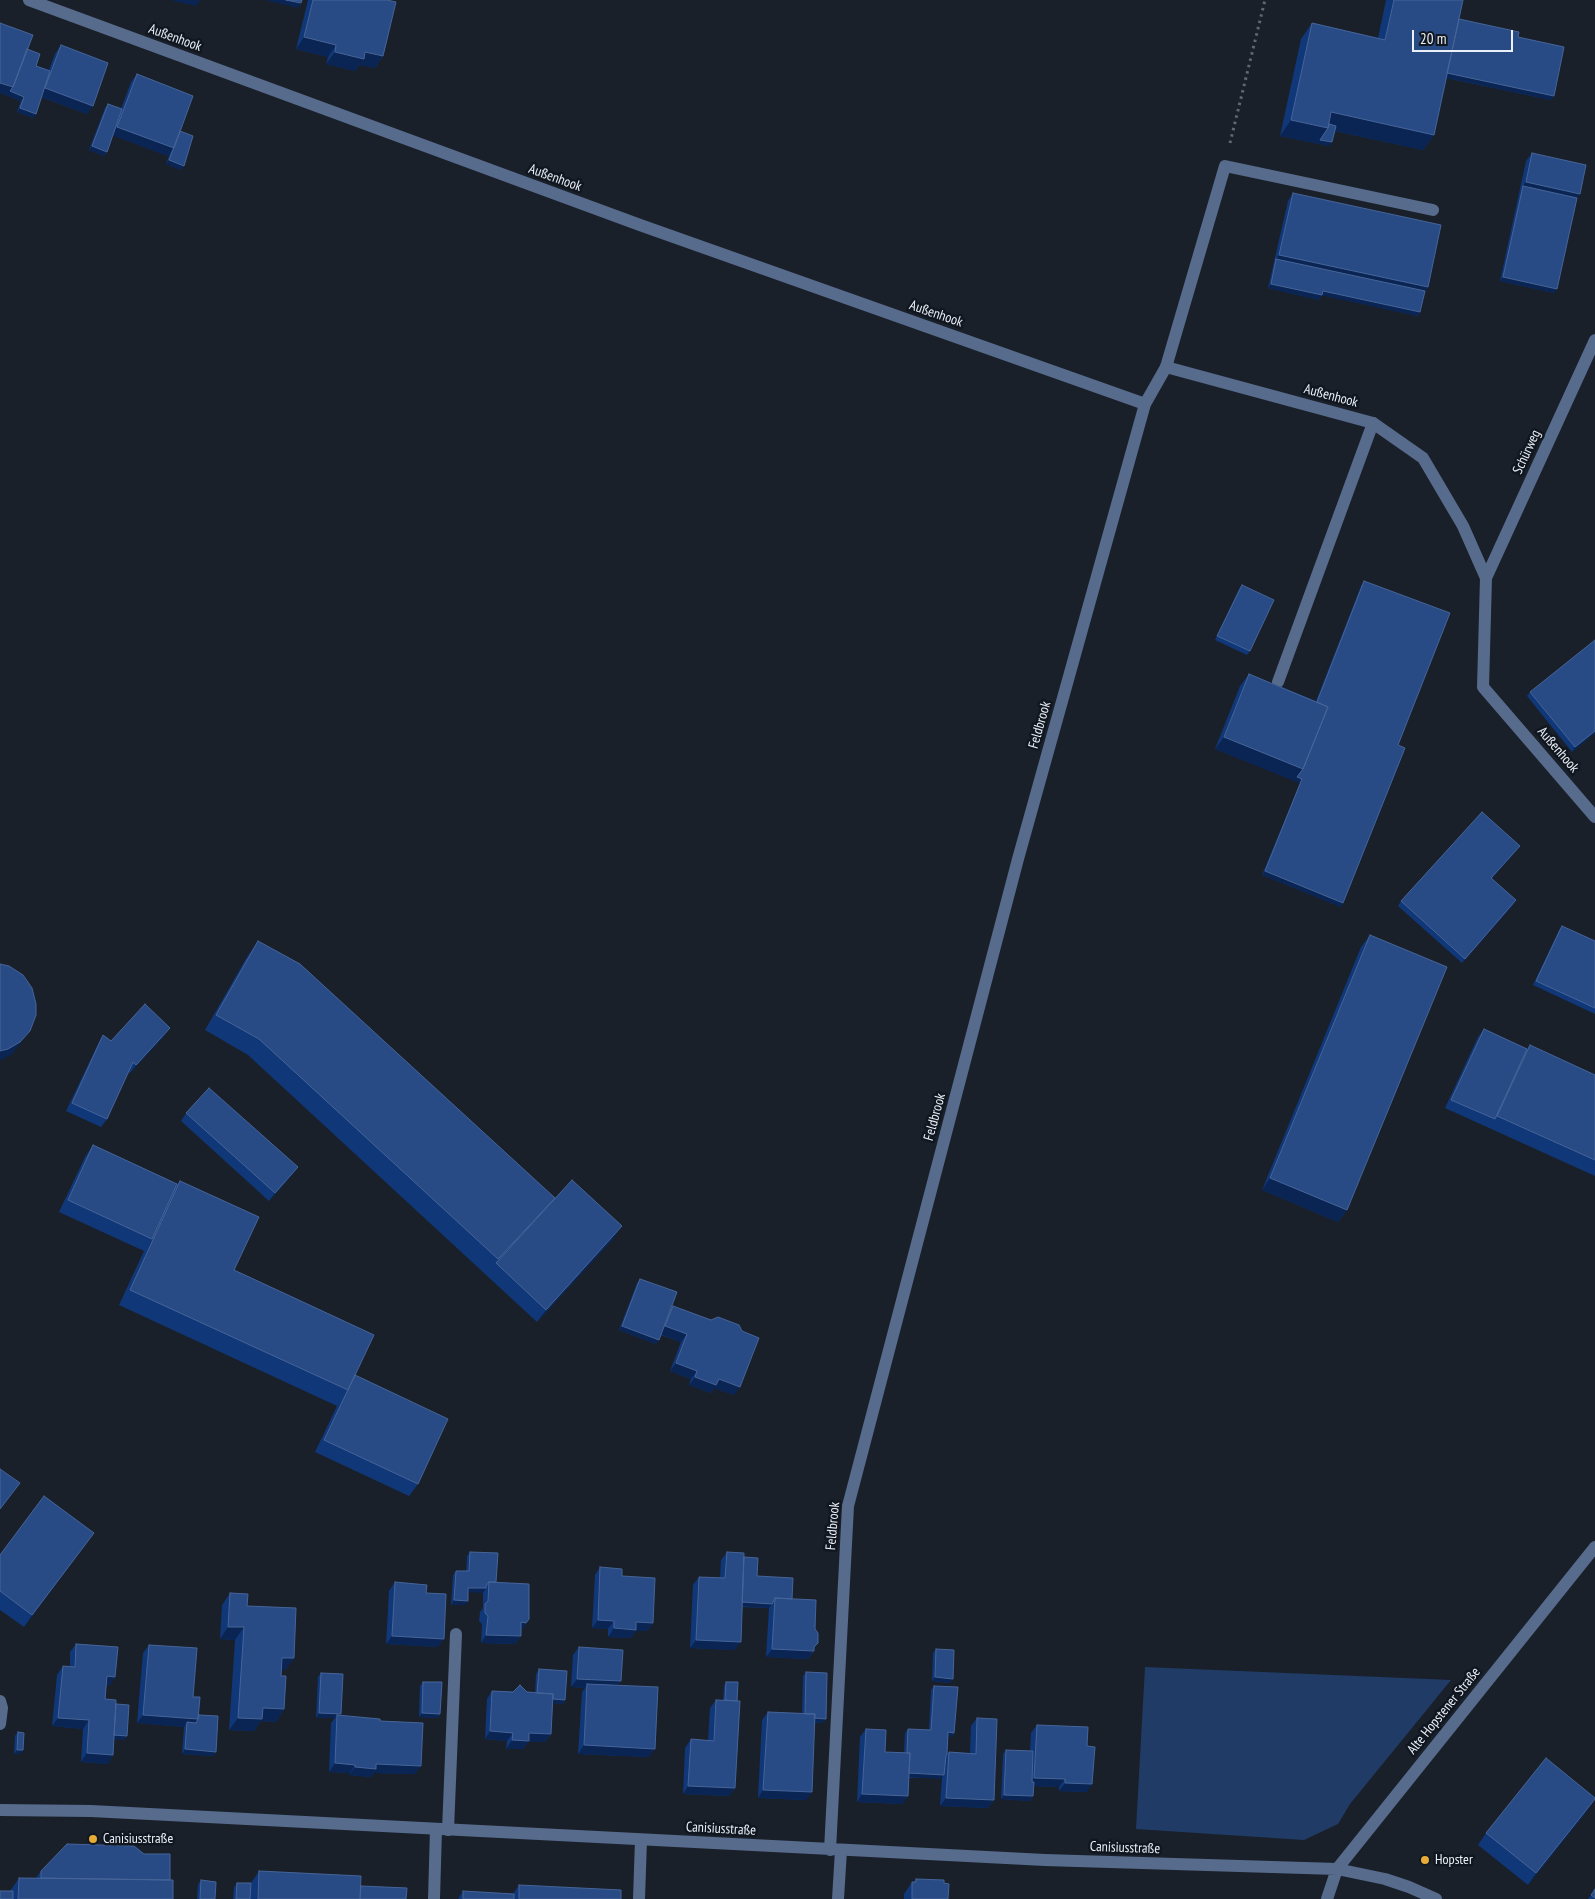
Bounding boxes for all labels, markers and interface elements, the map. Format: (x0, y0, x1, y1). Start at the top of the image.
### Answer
scale bar (1415, 20, 1516, 52)
street label: Außenhook (146, 21, 204, 55)
text: 20 m (1420, 29, 1446, 48)
street label: Außenhook (526, 161, 584, 195)
street label: Außenhook (907, 297, 965, 331)
street label: Außenhook (1302, 381, 1360, 411)
street label: Schürweg (1509, 427, 1545, 477)
street label: Feldbrook (1025, 699, 1055, 751)
street label: Außenhook (1534, 724, 1582, 776)
street label: Feldbrook (921, 1091, 949, 1143)
street label: Feldbrook (823, 1501, 843, 1551)
street label: Alte Hopstener Straße (1404, 1664, 1484, 1758)
street label: Canisiusstraße (685, 1819, 757, 1839)
place label: Canisiusstraße (103, 1831, 173, 1847)
marker: Canisiusstraße (87, 1833, 99, 1845)
street label: Canisiusstraße (1090, 1838, 1160, 1858)
place label: Hopster (1435, 1852, 1473, 1868)
marker: Hopster (1419, 1854, 1431, 1866)

